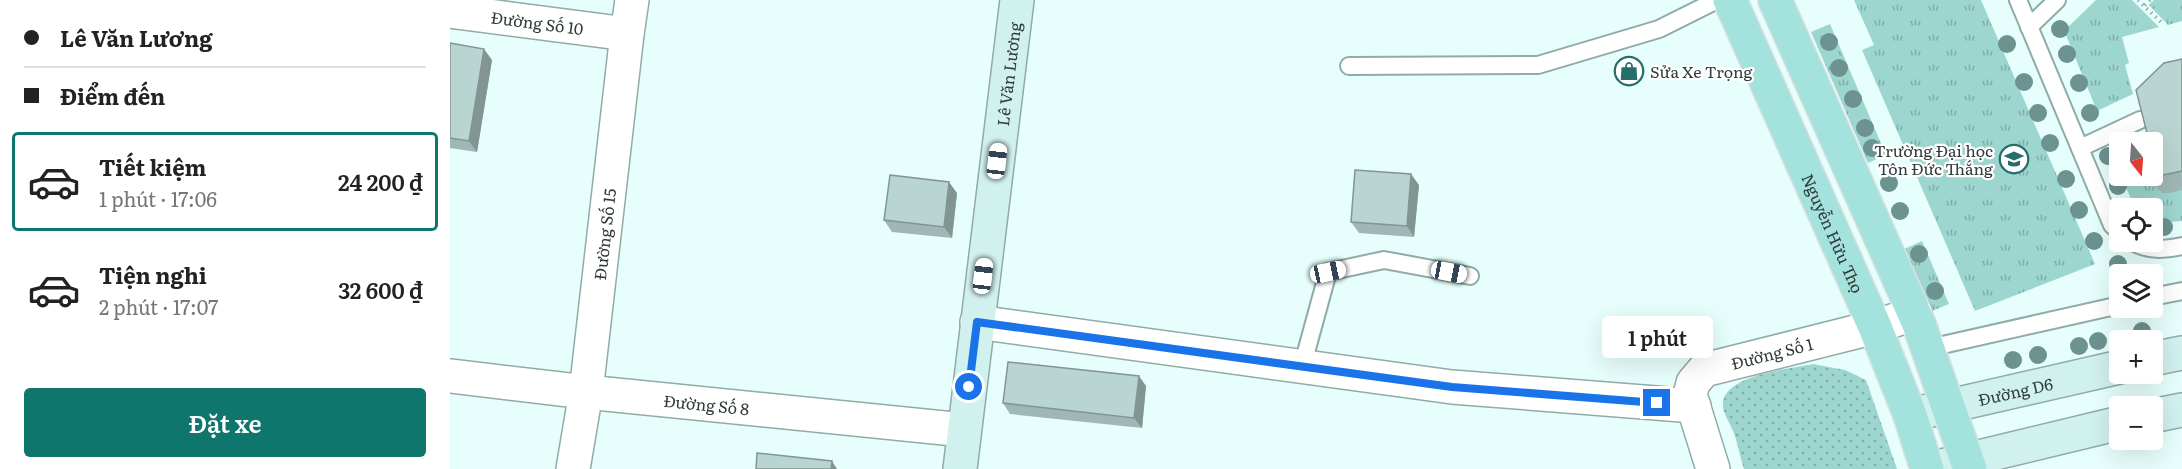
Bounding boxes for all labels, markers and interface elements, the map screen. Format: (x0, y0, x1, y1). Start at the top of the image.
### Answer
street label: Đường Số 10 (490, 4, 585, 40)
street label: Lê Văn Lương (990, 20, 1026, 127)
text: Lê Văn Lương (60, 21, 213, 54)
shop icon: Sửa Xe Trọng (1613, 55, 1645, 87)
place label: Sửa Xe Trọng (1650, 59, 1752, 83)
text: Điểm đến (60, 79, 165, 112)
north arrow (2109, 132, 2163, 186)
map controls (2109, 132, 2163, 450)
place label: Trường Đại học Tôn Đức Thắng (1874, 138, 1993, 180)
car (986, 142, 1008, 180)
school or university icon: Trường Đại học Tôn Đức Thắng (1998, 143, 2030, 175)
text: Tiết kiệm (99, 150, 206, 183)
icon: car (27, 155, 81, 209)
text: 24 200 ₫ (338, 165, 423, 198)
street label: Nguyễn Hữu Thọ (1796, 169, 1870, 297)
text: 1 phút · 17:06 (99, 183, 217, 213)
street label: Đường Số 15 (587, 187, 621, 281)
button: locate (2109, 198, 2163, 252)
car (972, 257, 994, 295)
text: Tiện nghi (99, 258, 207, 291)
car (1309, 259, 1347, 285)
car (1430, 260, 1468, 284)
icon: car (27, 263, 81, 317)
button: layers (2109, 264, 2163, 318)
text: 32 600 ₫ (338, 273, 423, 306)
text: 2 phút · 17:07 (99, 291, 218, 321)
callout: 1 phút (1602, 316, 1712, 358)
text: 1 phút (1628, 322, 1687, 352)
button: + (2109, 330, 2163, 384)
street label: Đường Số 1 (1728, 331, 1816, 375)
street label: Đường D6 (1976, 371, 2055, 411)
route start (955, 373, 982, 400)
button: Đặt xe (24, 388, 426, 457)
street label: Đường Số 8 (662, 388, 751, 420)
route end (1643, 389, 1670, 416)
button: − (2109, 396, 2163, 450)

